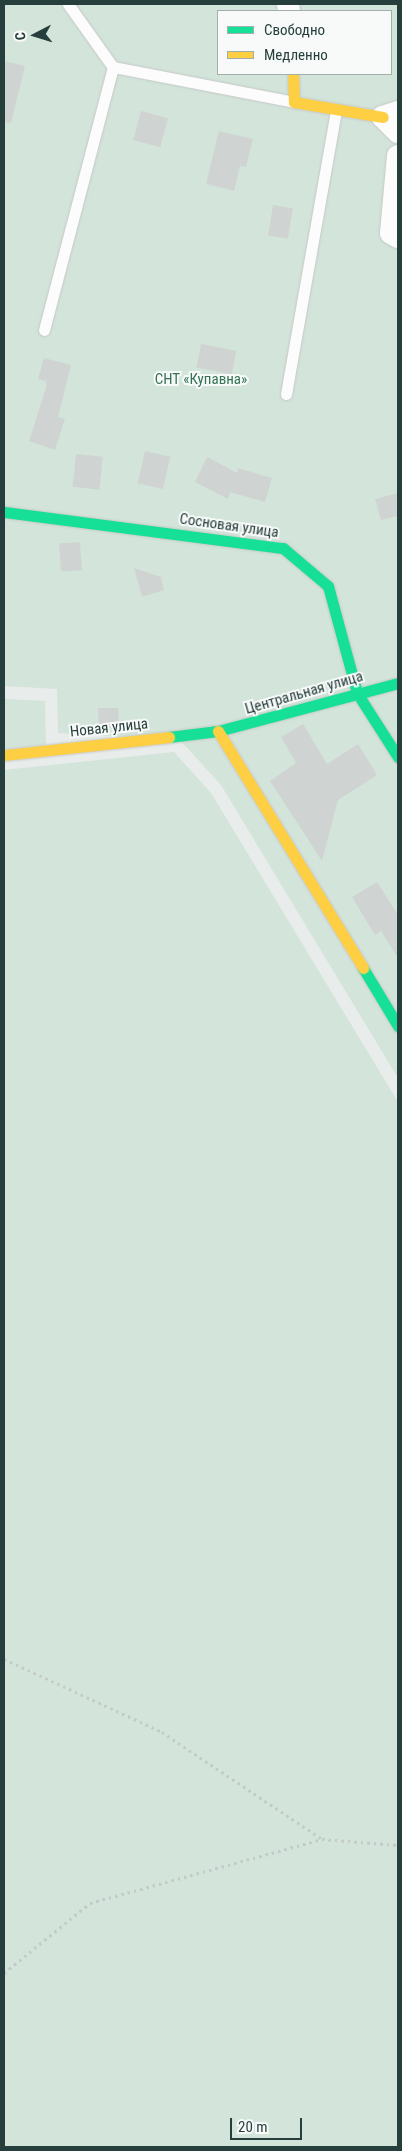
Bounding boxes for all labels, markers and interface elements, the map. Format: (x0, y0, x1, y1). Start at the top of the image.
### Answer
north arrow (10, 10, 60, 60)
legend (217, 10, 392, 75)
text: Свободно (264, 21, 325, 39)
text: С (12, 32, 28, 41)
text: Медленно (264, 46, 328, 64)
park label: СНТ «Купавна» (155, 371, 247, 389)
street label: Сосновая улица (178, 510, 280, 542)
street label: Центральная улица (243, 668, 365, 718)
street label: Новая улица (69, 715, 149, 741)
scale bar (232, 2108, 304, 2140)
text: 20 m (238, 2118, 268, 2136)

